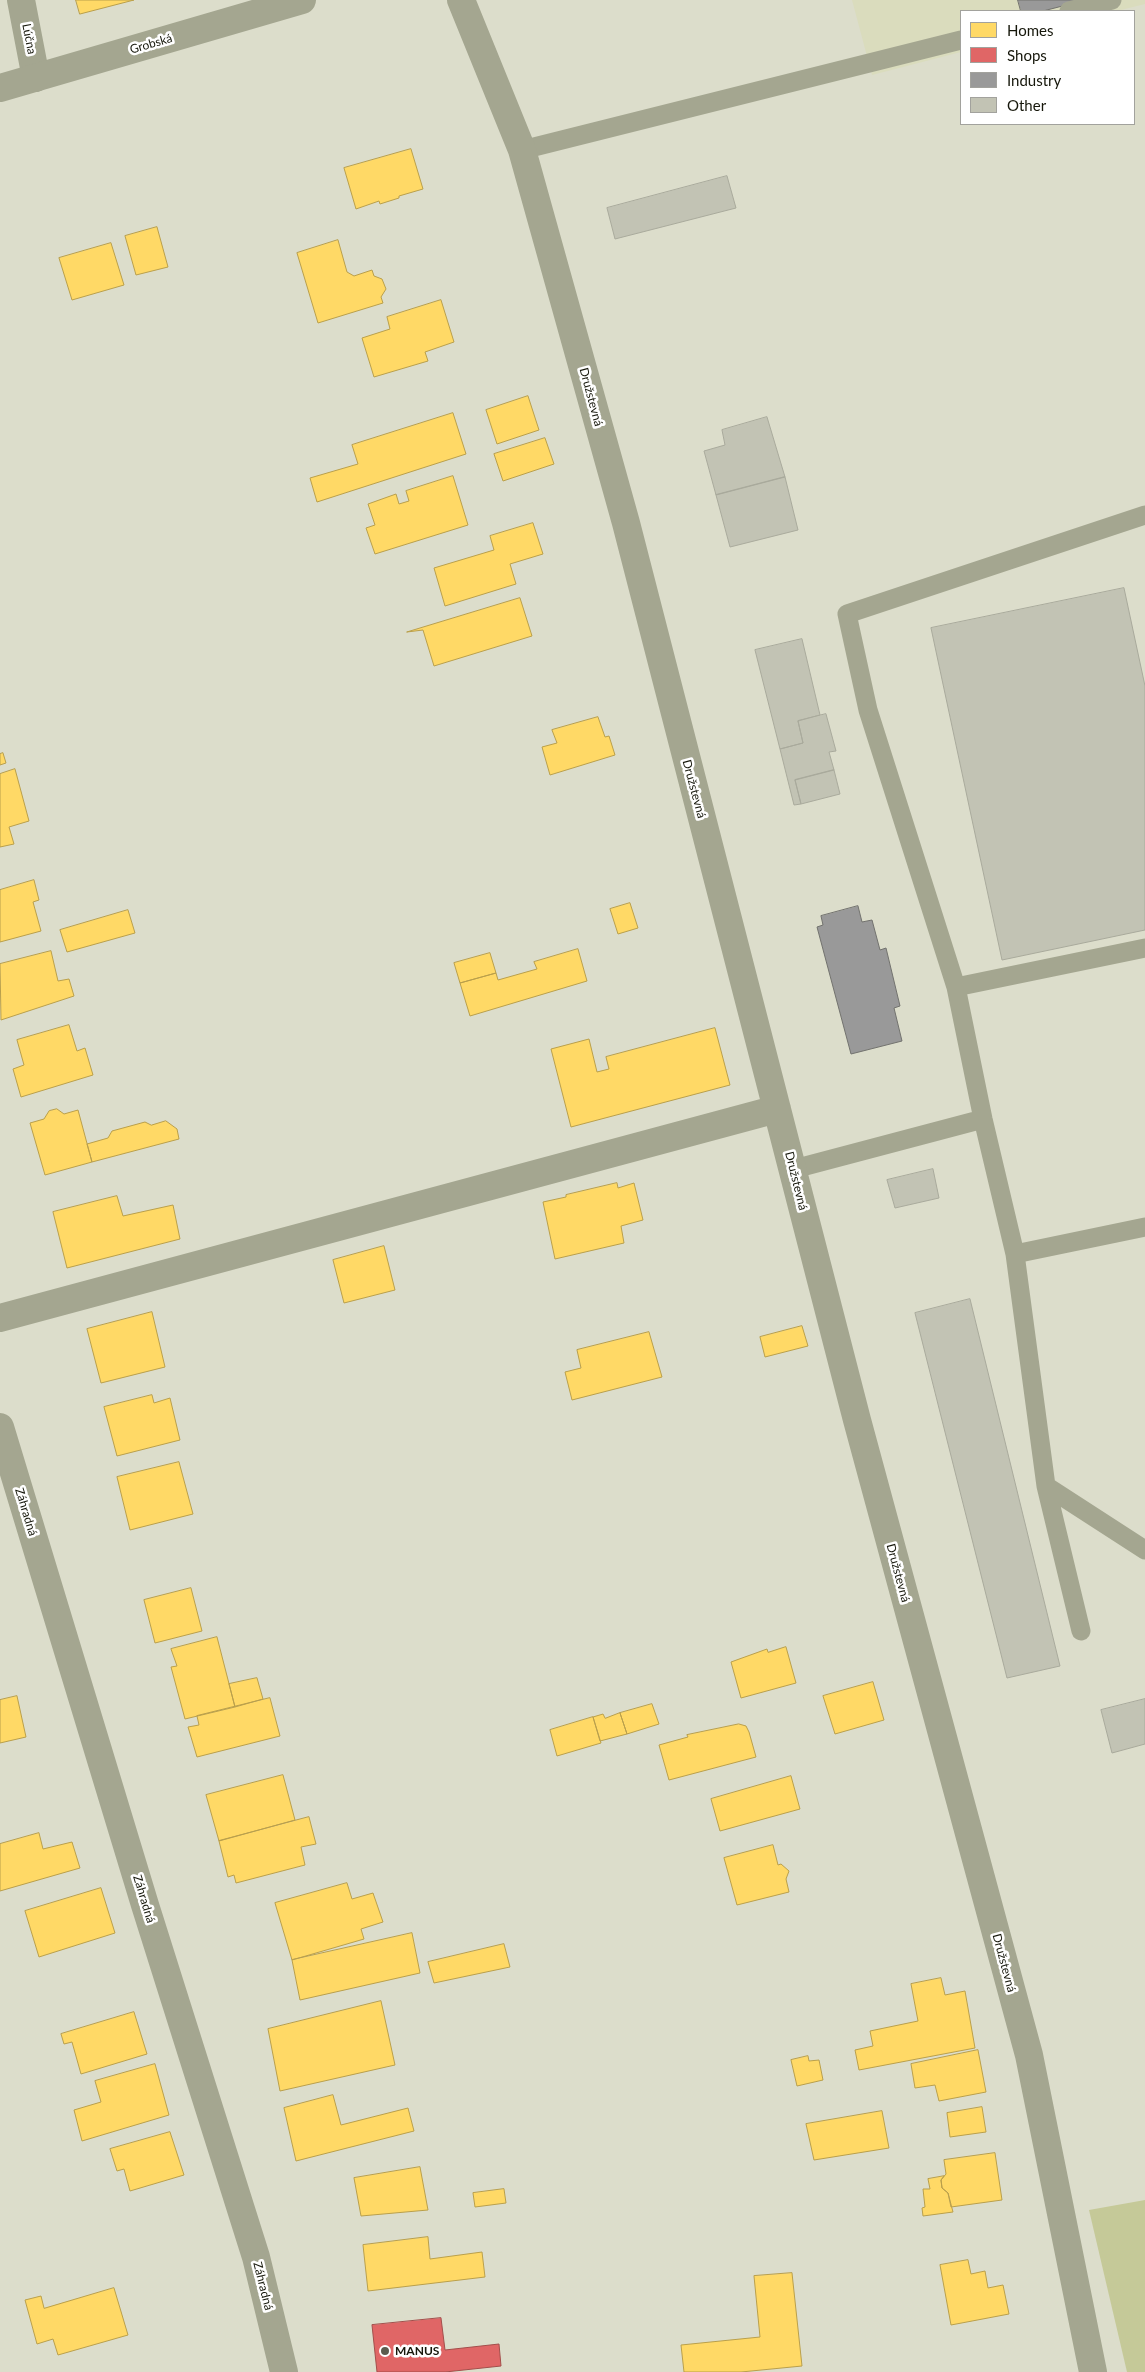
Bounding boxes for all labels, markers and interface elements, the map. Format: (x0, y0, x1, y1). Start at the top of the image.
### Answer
legend (960, 10, 1135, 125)
text: Homes (1007, 21, 1053, 39)
street label: Lúčna (19, 22, 39, 56)
street label: Grobská (128, 31, 174, 57)
text: Shops (1007, 46, 1047, 64)
text: Industry (1007, 71, 1061, 89)
text: Other (1007, 96, 1046, 114)
street label: Družstevná (576, 366, 606, 428)
street label: Družstevná (679, 758, 709, 820)
street label: Družstevná (782, 1150, 810, 1212)
street label: Záhradná (12, 1486, 40, 1538)
street label: Družstevná (883, 1542, 913, 1604)
street label: Záhradná (130, 1873, 158, 1925)
street label: Družstevná (989, 1932, 1019, 1994)
street label: Záhradná (250, 2260, 276, 2312)
place label: MANUS (395, 2344, 439, 2358)
marker: MANUS (379, 2345, 391, 2357)

